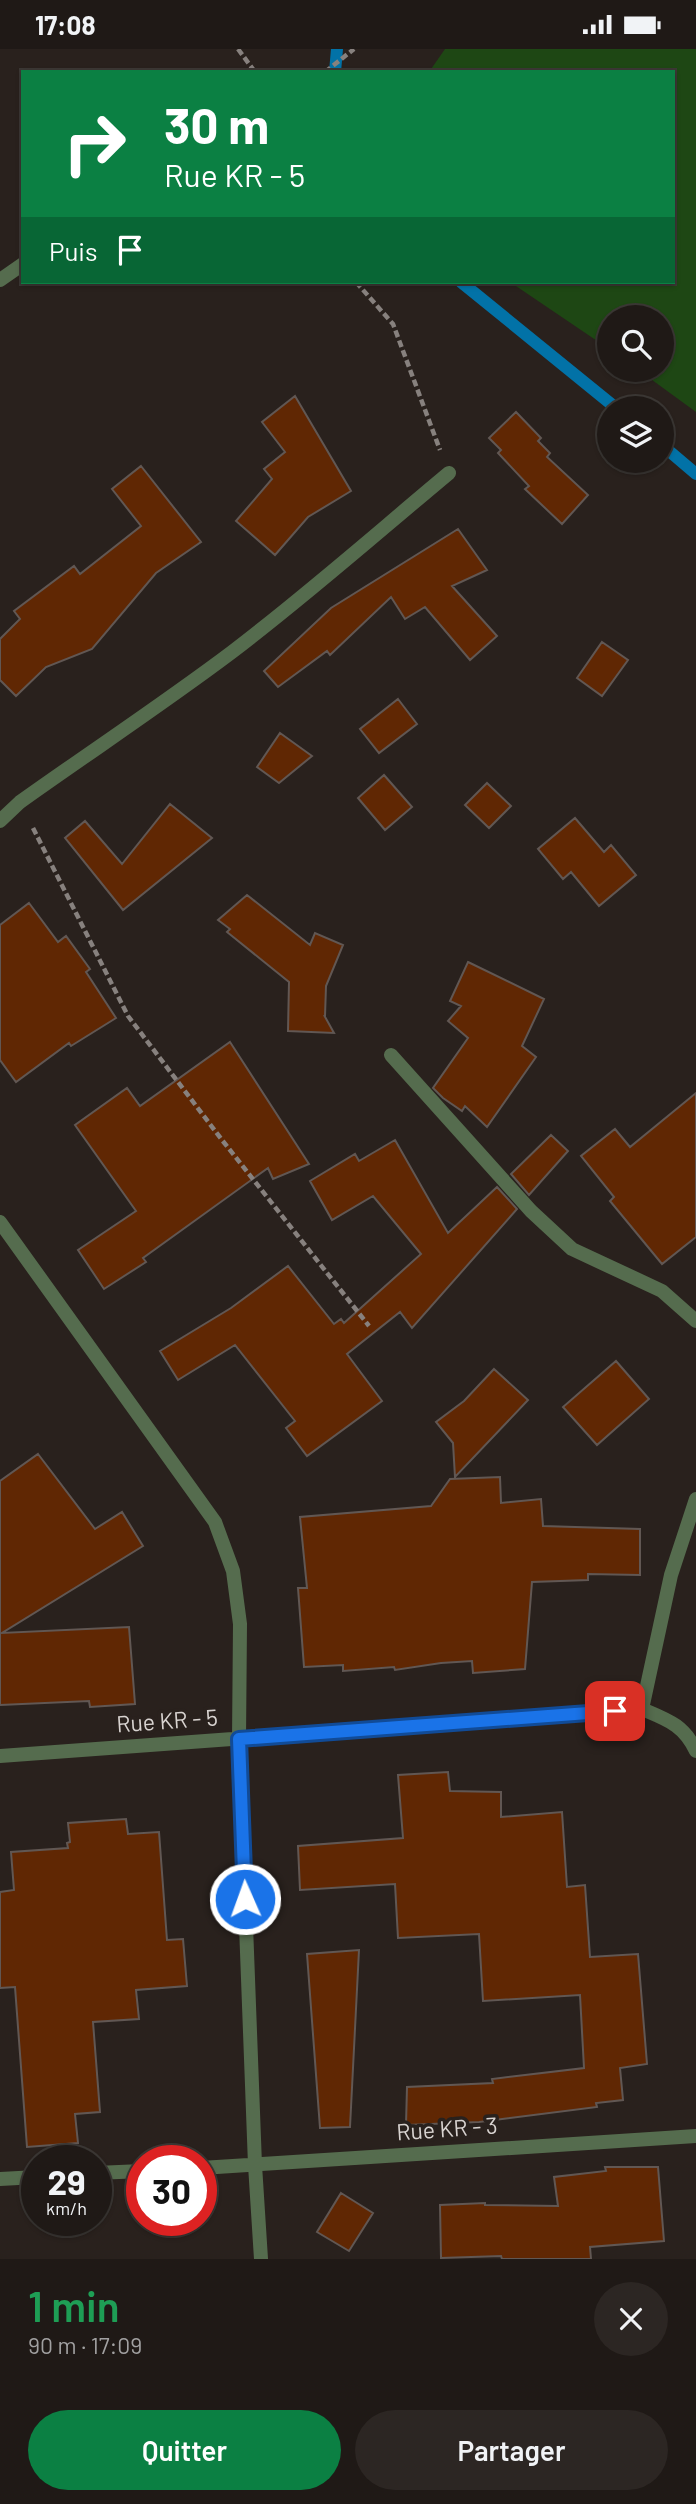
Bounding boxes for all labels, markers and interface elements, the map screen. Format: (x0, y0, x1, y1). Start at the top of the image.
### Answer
text: 17:08 (35, 9, 95, 40)
text: 30 m (164, 95, 269, 154)
icon: right (49, 98, 140, 189)
text: Rue KR - 5 (164, 155, 305, 193)
icon: arrive (111, 231, 149, 269)
text: Puis (49, 235, 97, 266)
map controls (597, 305, 674, 473)
button: search (597, 305, 674, 382)
button: layers (597, 396, 674, 473)
pin (585, 1681, 645, 1741)
icon: arrive (596, 1692, 634, 1730)
street label: Rue KR - 5 (115, 1702, 219, 1738)
position arrow (208, 1862, 282, 1936)
street label: Rue KR - 3 (395, 2110, 499, 2146)
speed limit sign: 30 (126, 2145, 217, 2236)
text: 29 (47, 2160, 86, 2202)
text: km/h (46, 2197, 87, 2219)
text: 1 min (28, 2280, 120, 2330)
button: close (594, 2282, 668, 2356)
text: 90 m · 17:09 (28, 2331, 142, 2359)
button: Quitter (28, 2410, 341, 2490)
button: Partager (355, 2410, 668, 2490)

